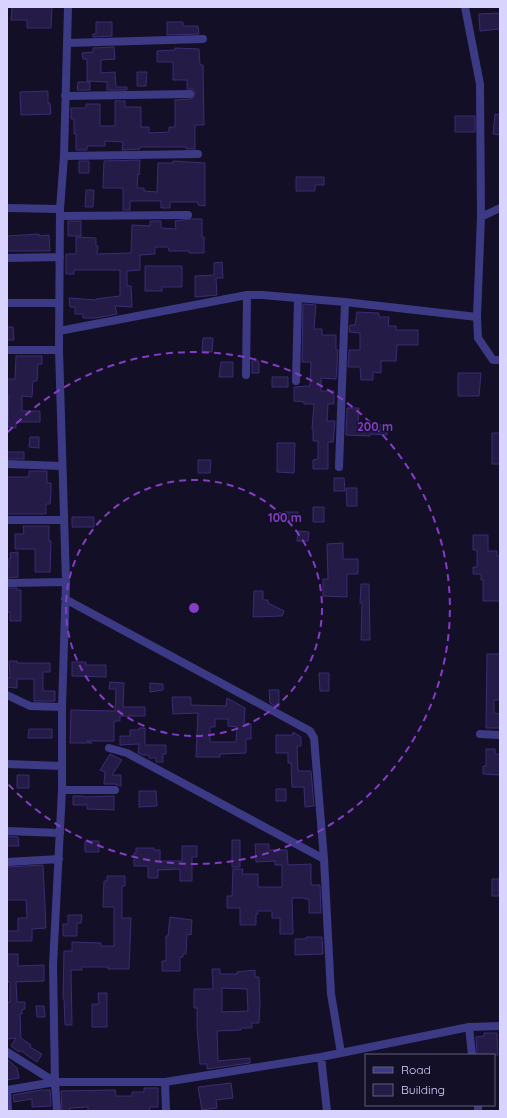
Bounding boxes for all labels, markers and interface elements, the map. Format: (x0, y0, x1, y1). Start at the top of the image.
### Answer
text: 200 m (357, 419, 393, 434)
text: 100 m (268, 510, 302, 525)
centre of rings (187, 601, 201, 615)
legend (365, 1054, 495, 1106)
text: Road (401, 1062, 431, 1077)
text: Building (401, 1082, 445, 1097)

